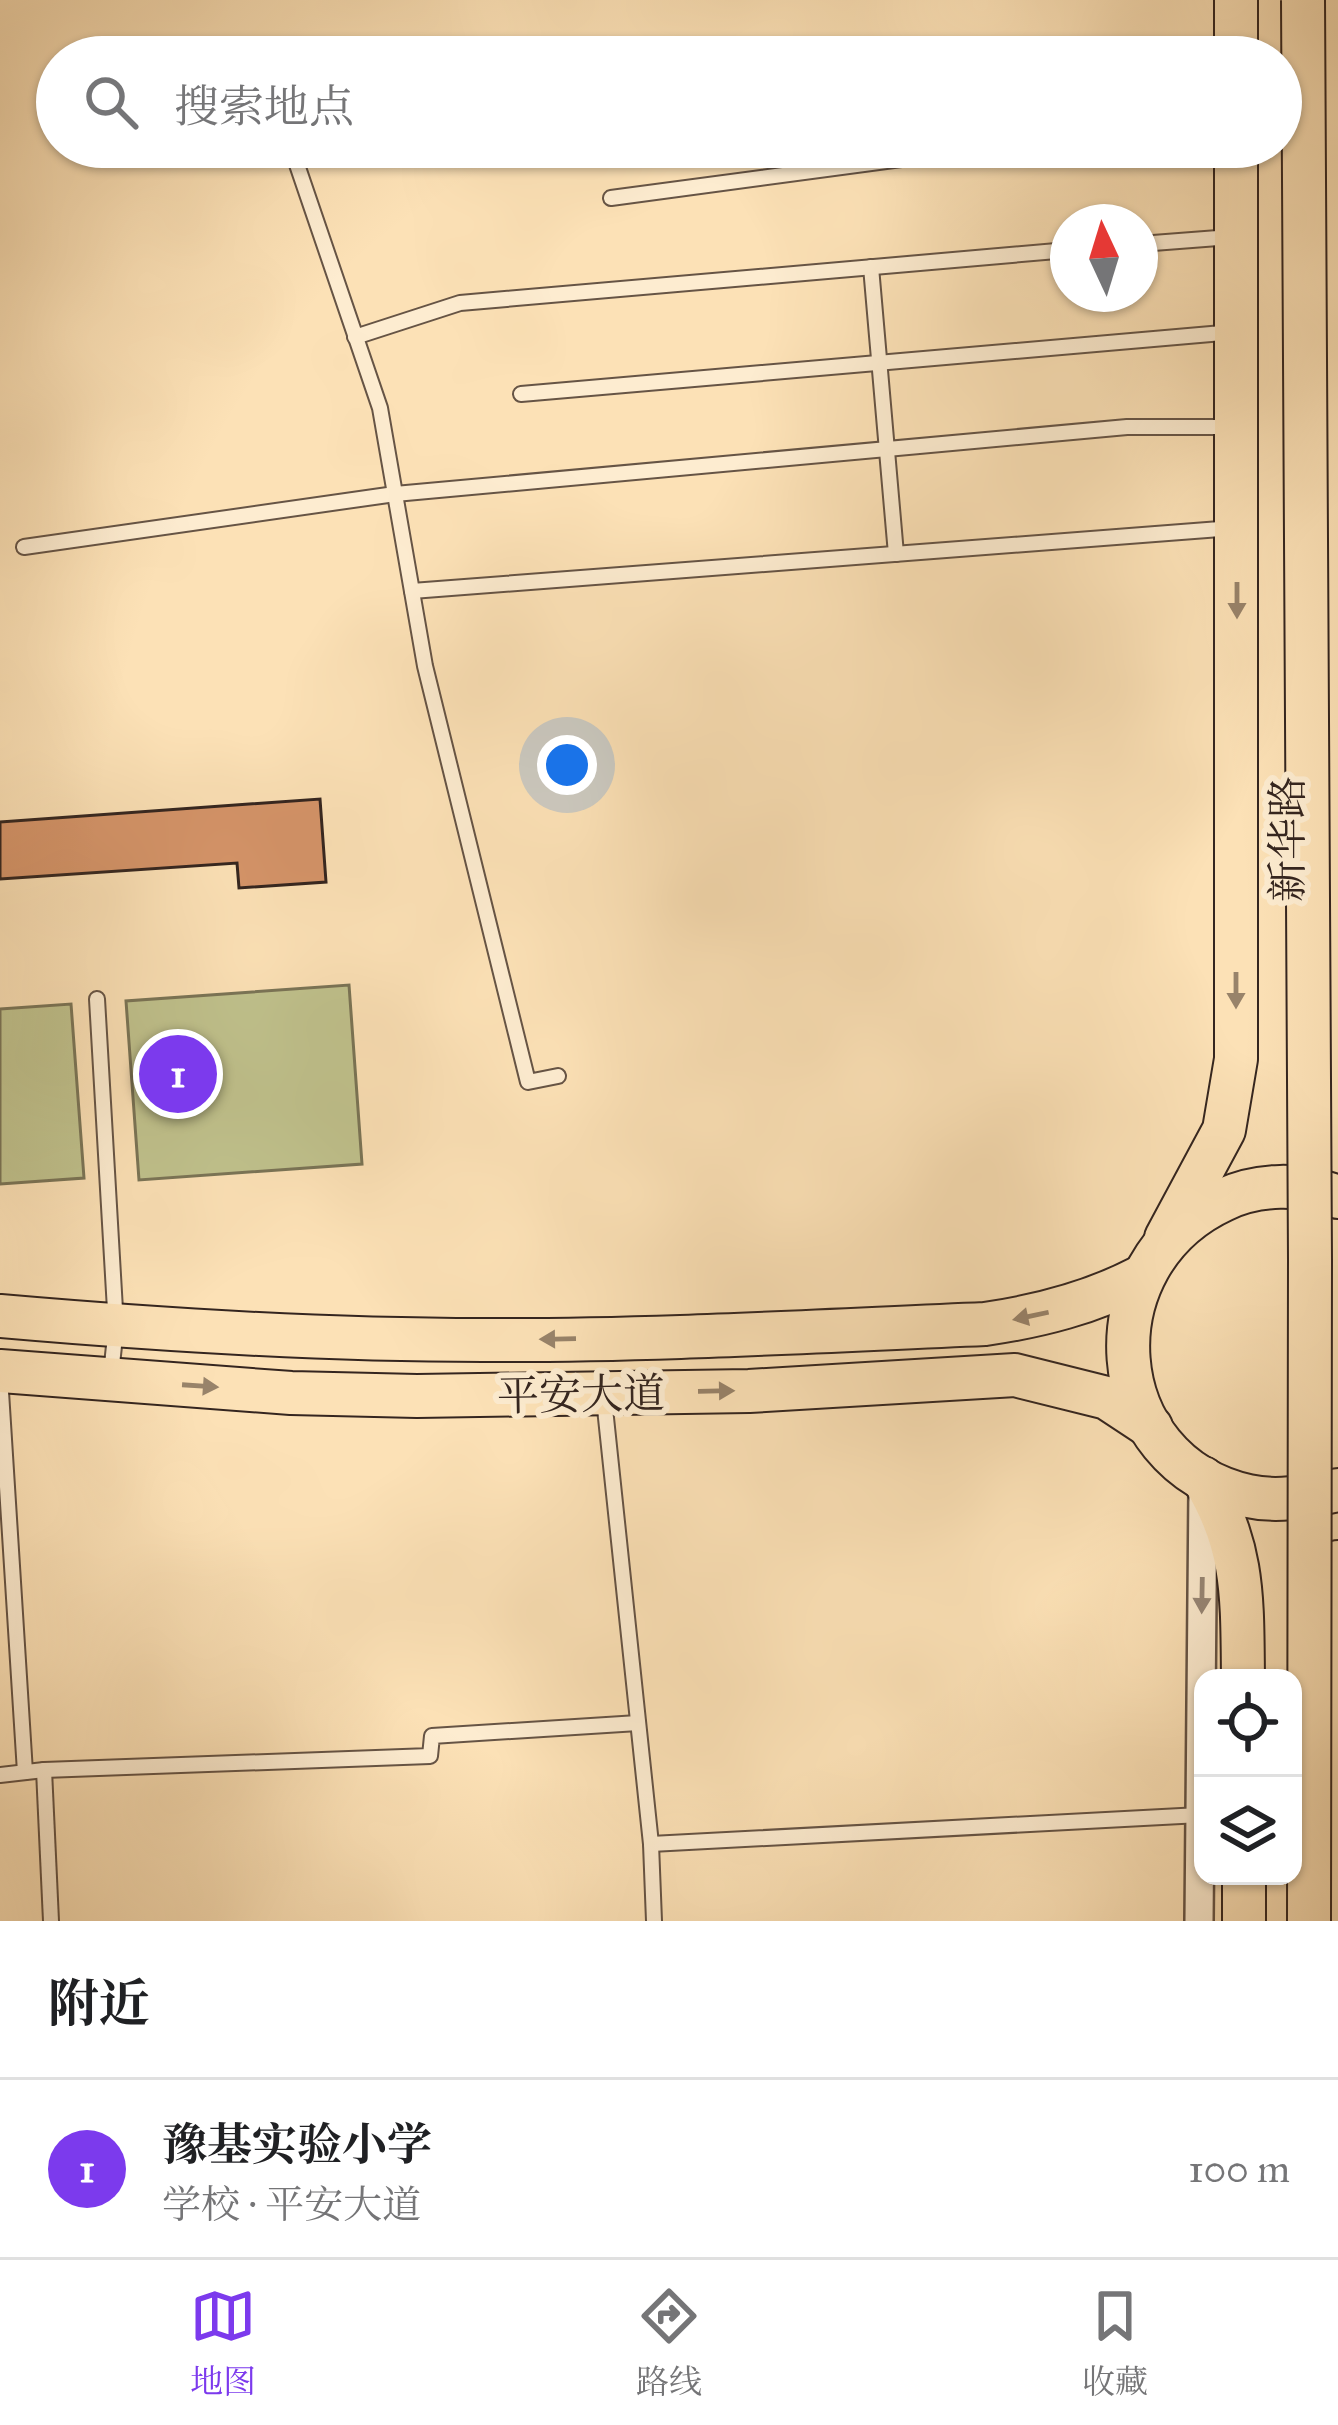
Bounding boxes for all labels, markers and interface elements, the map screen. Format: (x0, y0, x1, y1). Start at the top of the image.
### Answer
search box (36, 36, 1302, 168)
icon: search (78, 69, 144, 135)
text: 搜索地点 (174, 79, 354, 134)
north arrow (1050, 204, 1158, 312)
one-way arrow (1227, 582, 1246, 620)
your location (537, 735, 597, 795)
street label: 新华路 (1262, 776, 1314, 902)
one-way arrow (1226, 972, 1246, 1010)
pin: 1 (139, 1029, 217, 1119)
one-way arrow (1011, 1307, 1049, 1326)
one-way arrow (538, 1330, 576, 1349)
street label: 平安大道 (497, 1368, 665, 1422)
one-way arrow (182, 1377, 219, 1396)
one-way arrow (698, 1382, 736, 1401)
one-way arrow (1192, 1577, 1212, 1615)
map controls (1194, 1669, 1302, 1885)
button: locate (1194, 1669, 1302, 1777)
button: layers (1194, 1777, 1302, 1885)
text: 附近 (48, 1973, 150, 2035)
text: 豫基实验小学 (162, 2117, 432, 2172)
text: 1 (79, 2145, 95, 2193)
text: 100 m (1188, 2145, 1290, 2193)
text: 学校 · 平安大道 (162, 2181, 421, 2229)
tab: 地图 (190, 2283, 256, 2402)
tab: 路线 (636, 2283, 702, 2402)
tab: 收藏 (1082, 2283, 1148, 2402)

